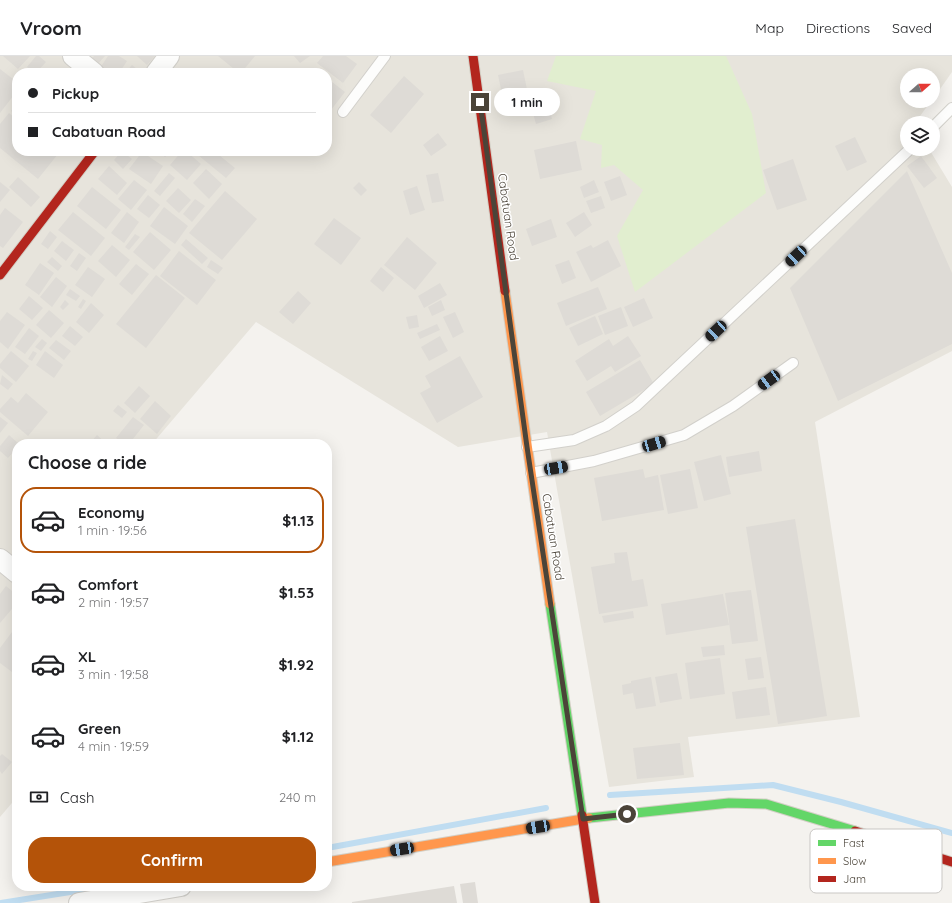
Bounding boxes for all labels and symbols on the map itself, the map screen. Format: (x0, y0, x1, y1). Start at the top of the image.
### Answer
north arrow (900, 68, 940, 108)
callout: 1 min (494, 88, 560, 116)
route end (471, 93, 489, 111)
street label: Cabatuan Road (495, 172, 522, 261)
car (783, 243, 809, 269)
car (703, 318, 729, 344)
car (756, 368, 782, 392)
car (641, 435, 667, 453)
car (543, 460, 569, 476)
street label: Cabatuan Road (539, 492, 568, 581)
route start (618, 805, 636, 823)
car (525, 819, 551, 835)
legend (810, 829, 942, 893)
text: Fast (843, 836, 865, 850)
car (389, 841, 415, 857)
text: Slow (843, 854, 867, 868)
text: Jam (843, 872, 866, 886)

